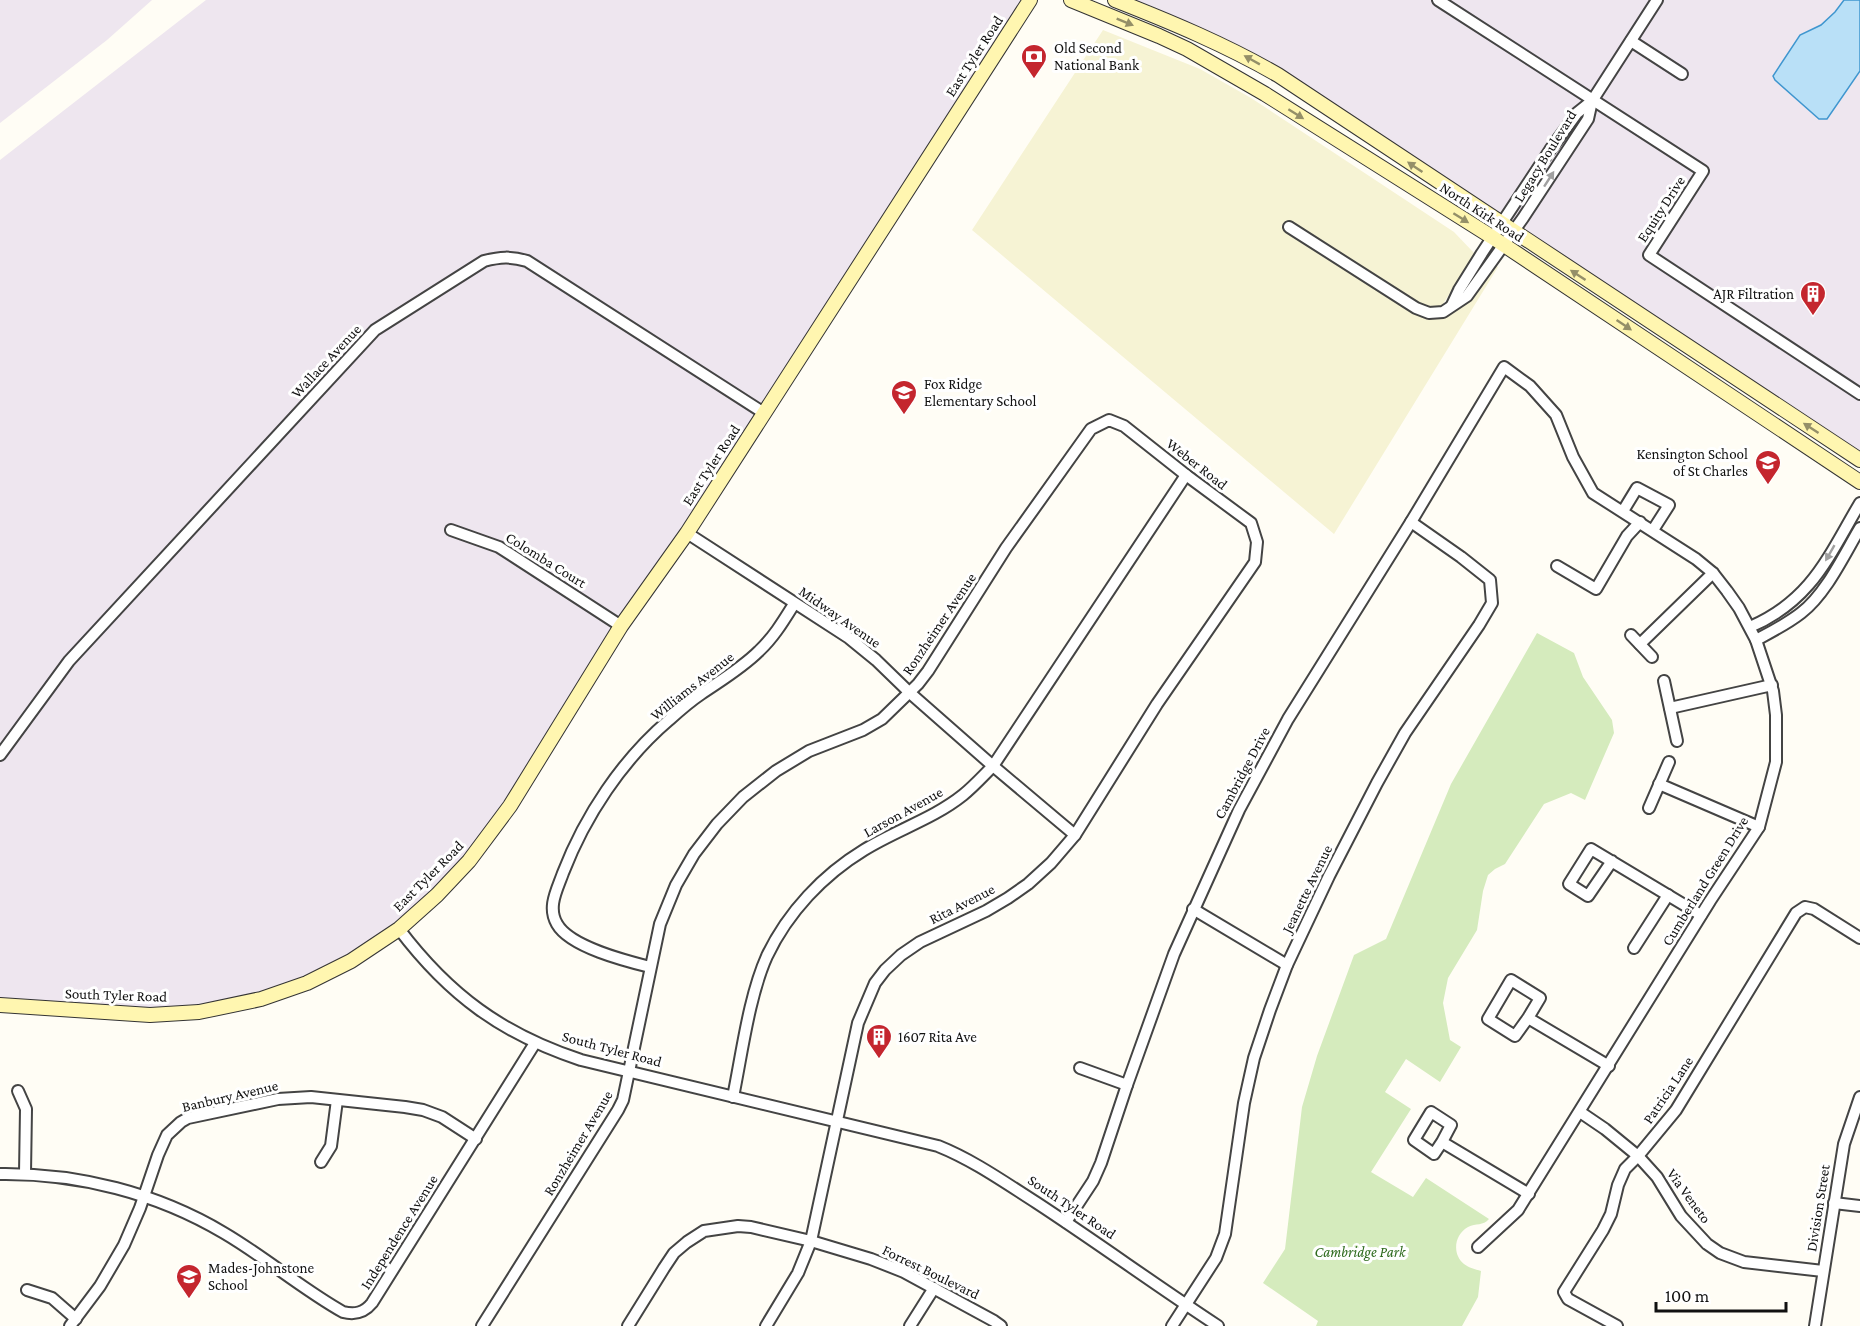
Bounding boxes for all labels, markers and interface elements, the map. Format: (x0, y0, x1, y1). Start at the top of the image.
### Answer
street label: East Tyler Road (942, 13, 1007, 100)
one-way arrow (1116, 18, 1134, 27)
place label: Old Second National Bank (1054, 40, 1140, 73)
bank icon: Old Second National Bank (1019, 42, 1049, 80)
one-way arrow (1243, 55, 1260, 65)
street label: Legacy Boulevard (1510, 107, 1580, 205)
one-way arrow (1288, 109, 1304, 120)
one-way arrow (1408, 161, 1424, 173)
one-way arrow (1543, 171, 1555, 187)
street label: Equity Drive (1634, 173, 1689, 245)
street label: North Kirk Road (1437, 179, 1527, 245)
one-way arrow (1453, 212, 1469, 223)
one-way arrow (1570, 270, 1586, 281)
building icon: AJR Filtration (1798, 279, 1828, 317)
place label: AJR Filtration (1713, 286, 1794, 303)
one-way arrow (1616, 319, 1632, 331)
street label: Wallace Avenue (288, 321, 364, 401)
place label: Fox Ridge Elementary School (924, 376, 1036, 410)
school or university icon: Fox Ridge Elementary School (889, 378, 919, 416)
street label: East Tyler Road (679, 422, 744, 509)
one-way arrow (1803, 423, 1819, 434)
street label: Weber Road (1164, 435, 1231, 493)
place label: Kensington School of St Charles (1637, 446, 1748, 479)
school or university icon: Kensington School of St Charles (1753, 448, 1783, 486)
street label: Colomba Court (503, 529, 590, 592)
one-way arrow (1825, 545, 1836, 561)
street label: Ronzheimer Avenue (899, 570, 979, 678)
street label: Midway Avenue (796, 583, 884, 652)
street label: Williams Avenue (647, 648, 737, 723)
street label: Cambridge Drive (1211, 724, 1274, 822)
street label: Larson Avenue (861, 783, 946, 840)
street label: Cumberland Green Drive (1659, 813, 1752, 948)
street label: East Tyler Road (389, 837, 467, 915)
street label: Jeanette Avenue (1278, 842, 1336, 938)
street label: Rita Avenue (927, 881, 998, 927)
street label: South Tyler Road (65, 985, 168, 1006)
building icon: 1607 Rita Ave (864, 1022, 894, 1060)
street label: South Tyler Road (560, 1028, 664, 1071)
place label: 1607 Rita Ave (898, 1029, 977, 1045)
street label: Patricia Lane (1640, 1053, 1697, 1127)
street label: Banbury Avenue (180, 1077, 280, 1116)
street label: Ronzheimer Avenue (540, 1087, 616, 1198)
street label: Division Street (1803, 1162, 1833, 1253)
street label: Via Veneto (1664, 1166, 1714, 1226)
street label: Independence Avenue (357, 1171, 442, 1293)
street label: South Tyler Road (1025, 1172, 1119, 1243)
street label: Forrest Boulevard (880, 1242, 982, 1302)
park label: Cambridge Park (1315, 1244, 1407, 1261)
place label: Mades-Johnstone School (208, 1260, 314, 1293)
school or university icon: Mades-Johnstone School (174, 1262, 204, 1300)
scale bar (1656, 1275, 1786, 1313)
text: 100 m (1665, 1286, 1710, 1306)

